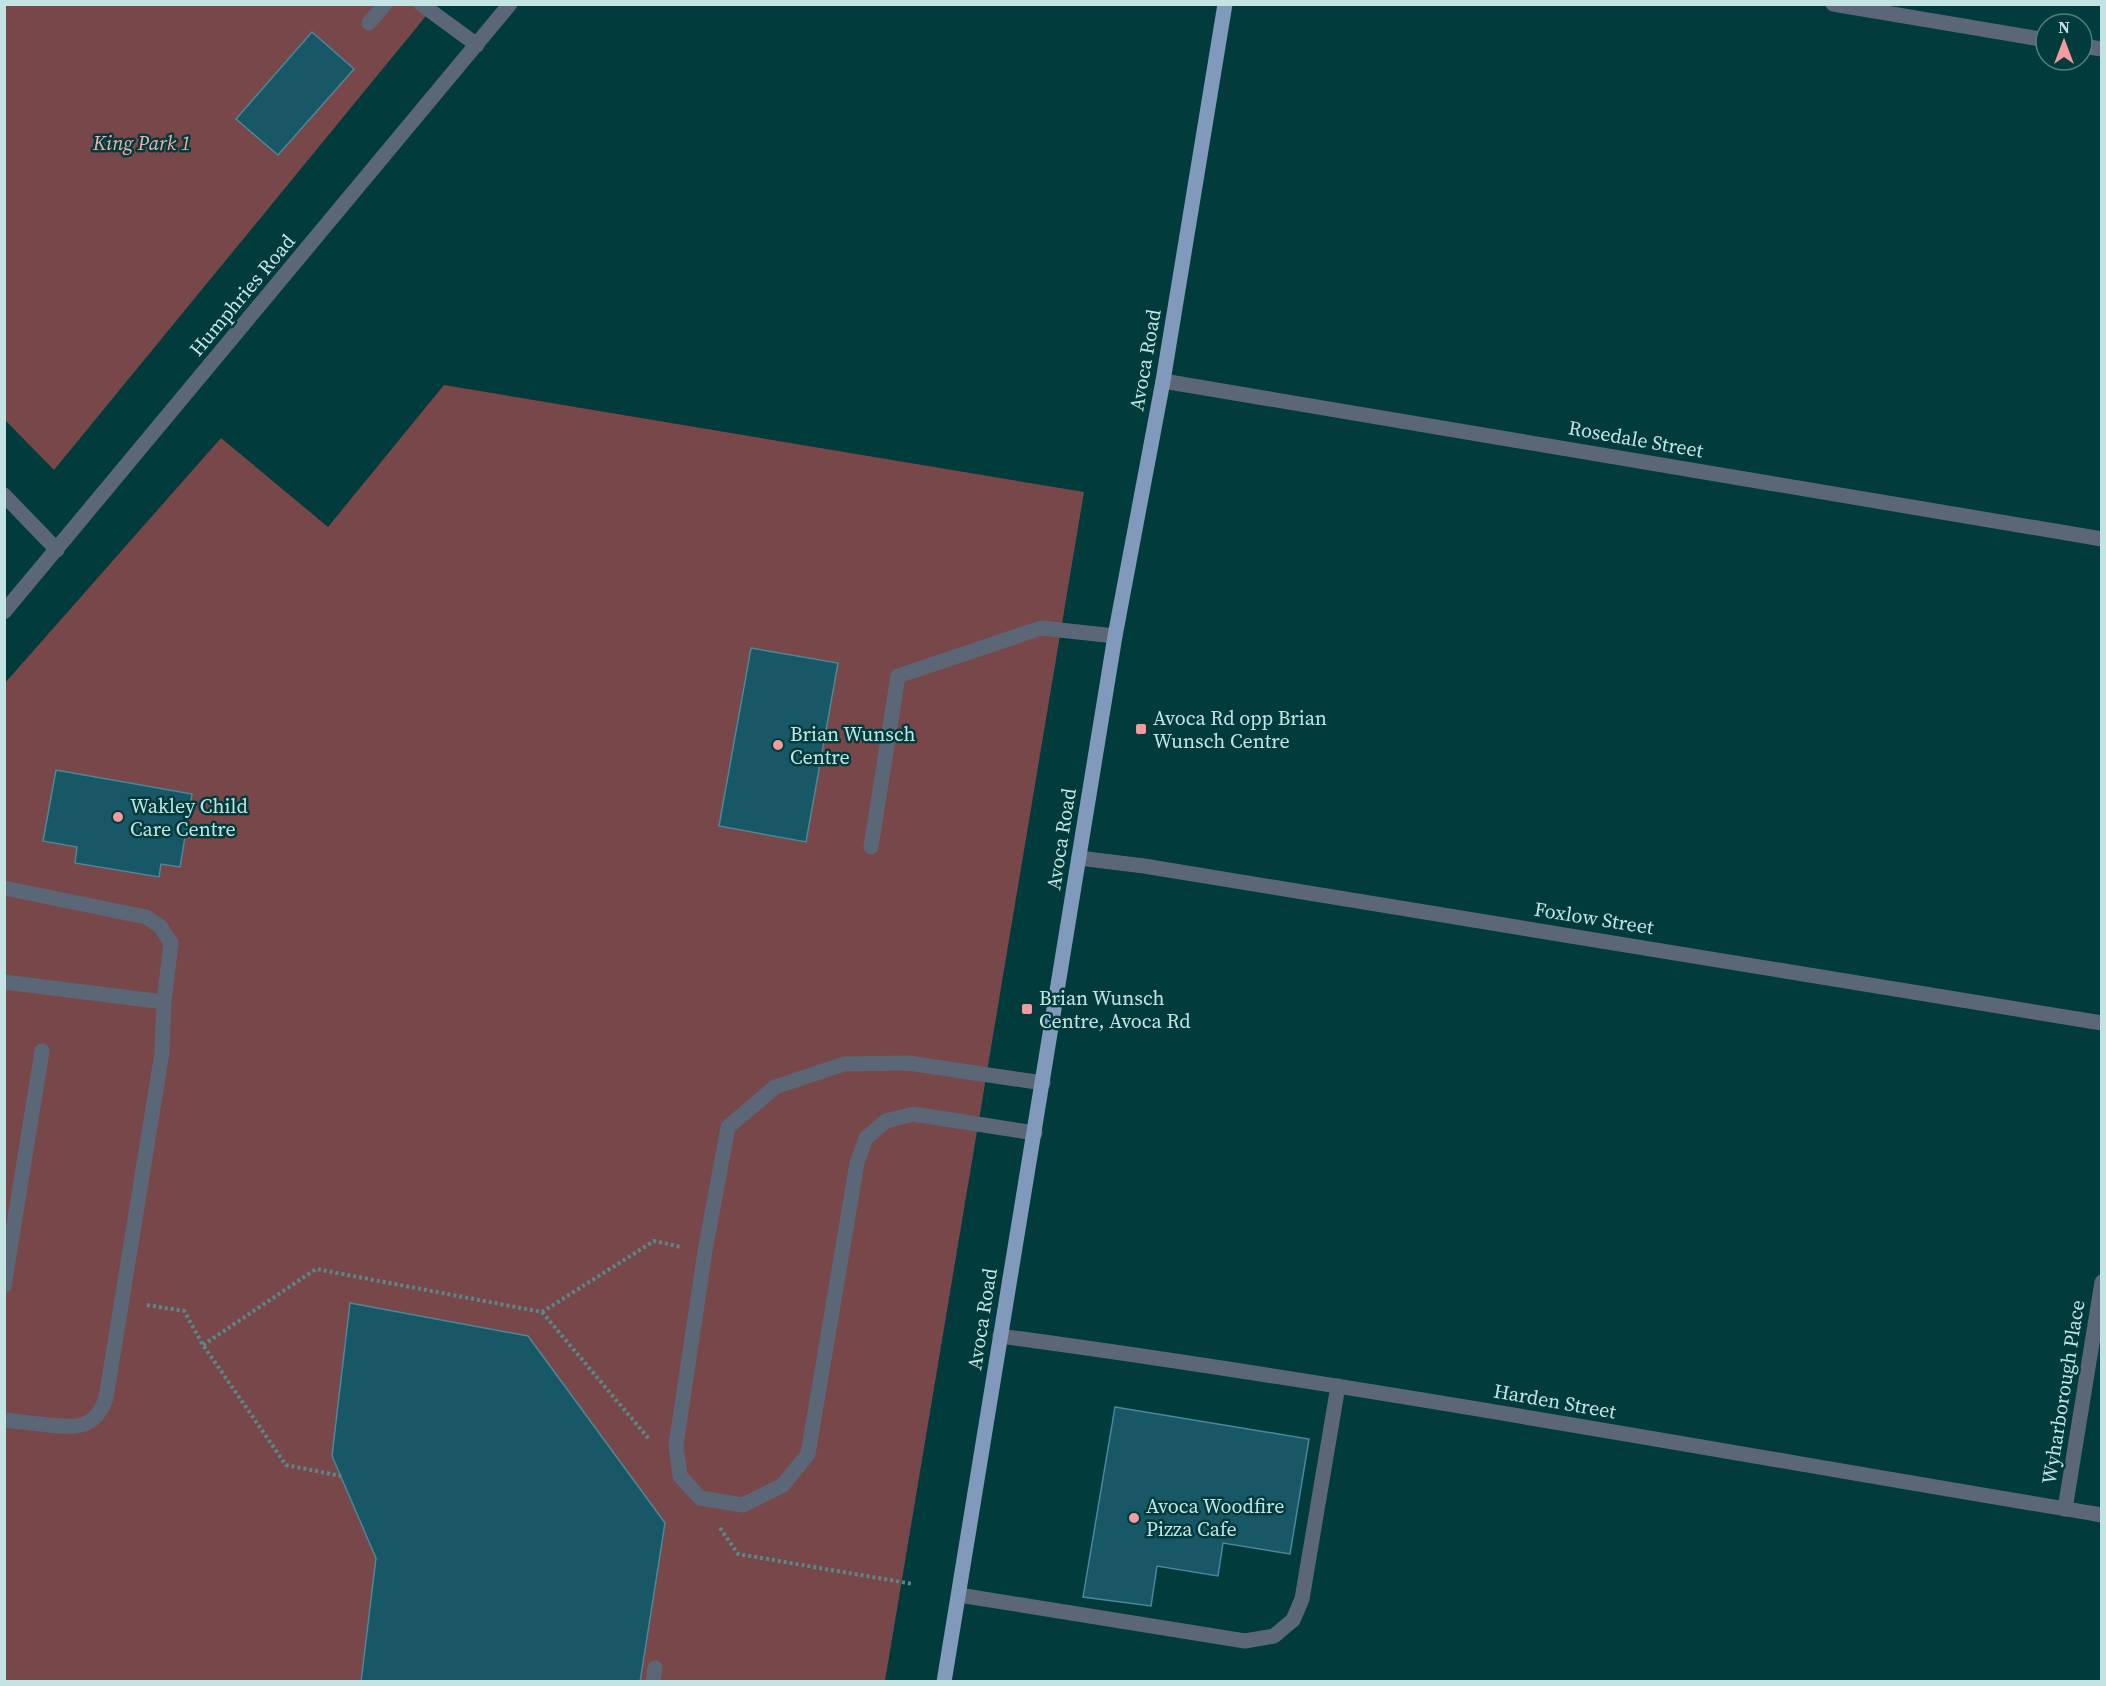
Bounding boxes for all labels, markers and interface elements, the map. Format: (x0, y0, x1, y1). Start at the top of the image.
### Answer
north arrow (2034, 12, 2094, 72)
text: N (2058, 16, 2070, 38)
park label: King Park 1 (92, 129, 191, 157)
street label: Humphries Road (183, 227, 302, 362)
street label: Avoca Road (1122, 306, 1168, 413)
street label: Rosedale Street (1566, 413, 1706, 465)
place label: Avoca Rd opp Brian Wunsch Centre (1153, 704, 1327, 755)
place label: Brian Wunsch Centre (790, 720, 916, 771)
marker: Avoca Rd opp Brian Wunsch Centre (1134, 722, 1148, 736)
marker: Brian Wunsch Centre (771, 738, 785, 752)
street label: Avoca Road (1039, 785, 1083, 892)
place label: Wakley Child Care Centre (130, 792, 248, 843)
marker: Wakley Child Care Centre (111, 810, 125, 824)
street label: Foxlow Street (1532, 895, 1656, 941)
place label: Brian Wunsch Centre, Avoca Rd (1039, 984, 1191, 1035)
marker: Brian Wunsch Centre, Avoca Rd (1020, 1002, 1034, 1016)
street label: Avoca Road (960, 1265, 1004, 1372)
street label: Wyharborough Place (2035, 1298, 2091, 1486)
street label: Harden Street (1492, 1376, 1619, 1426)
place label: Avoca Woodfire Pizza Cafe (1146, 1492, 1284, 1543)
marker: Avoca Woodfire Pizza Cafe (1127, 1511, 1141, 1525)

